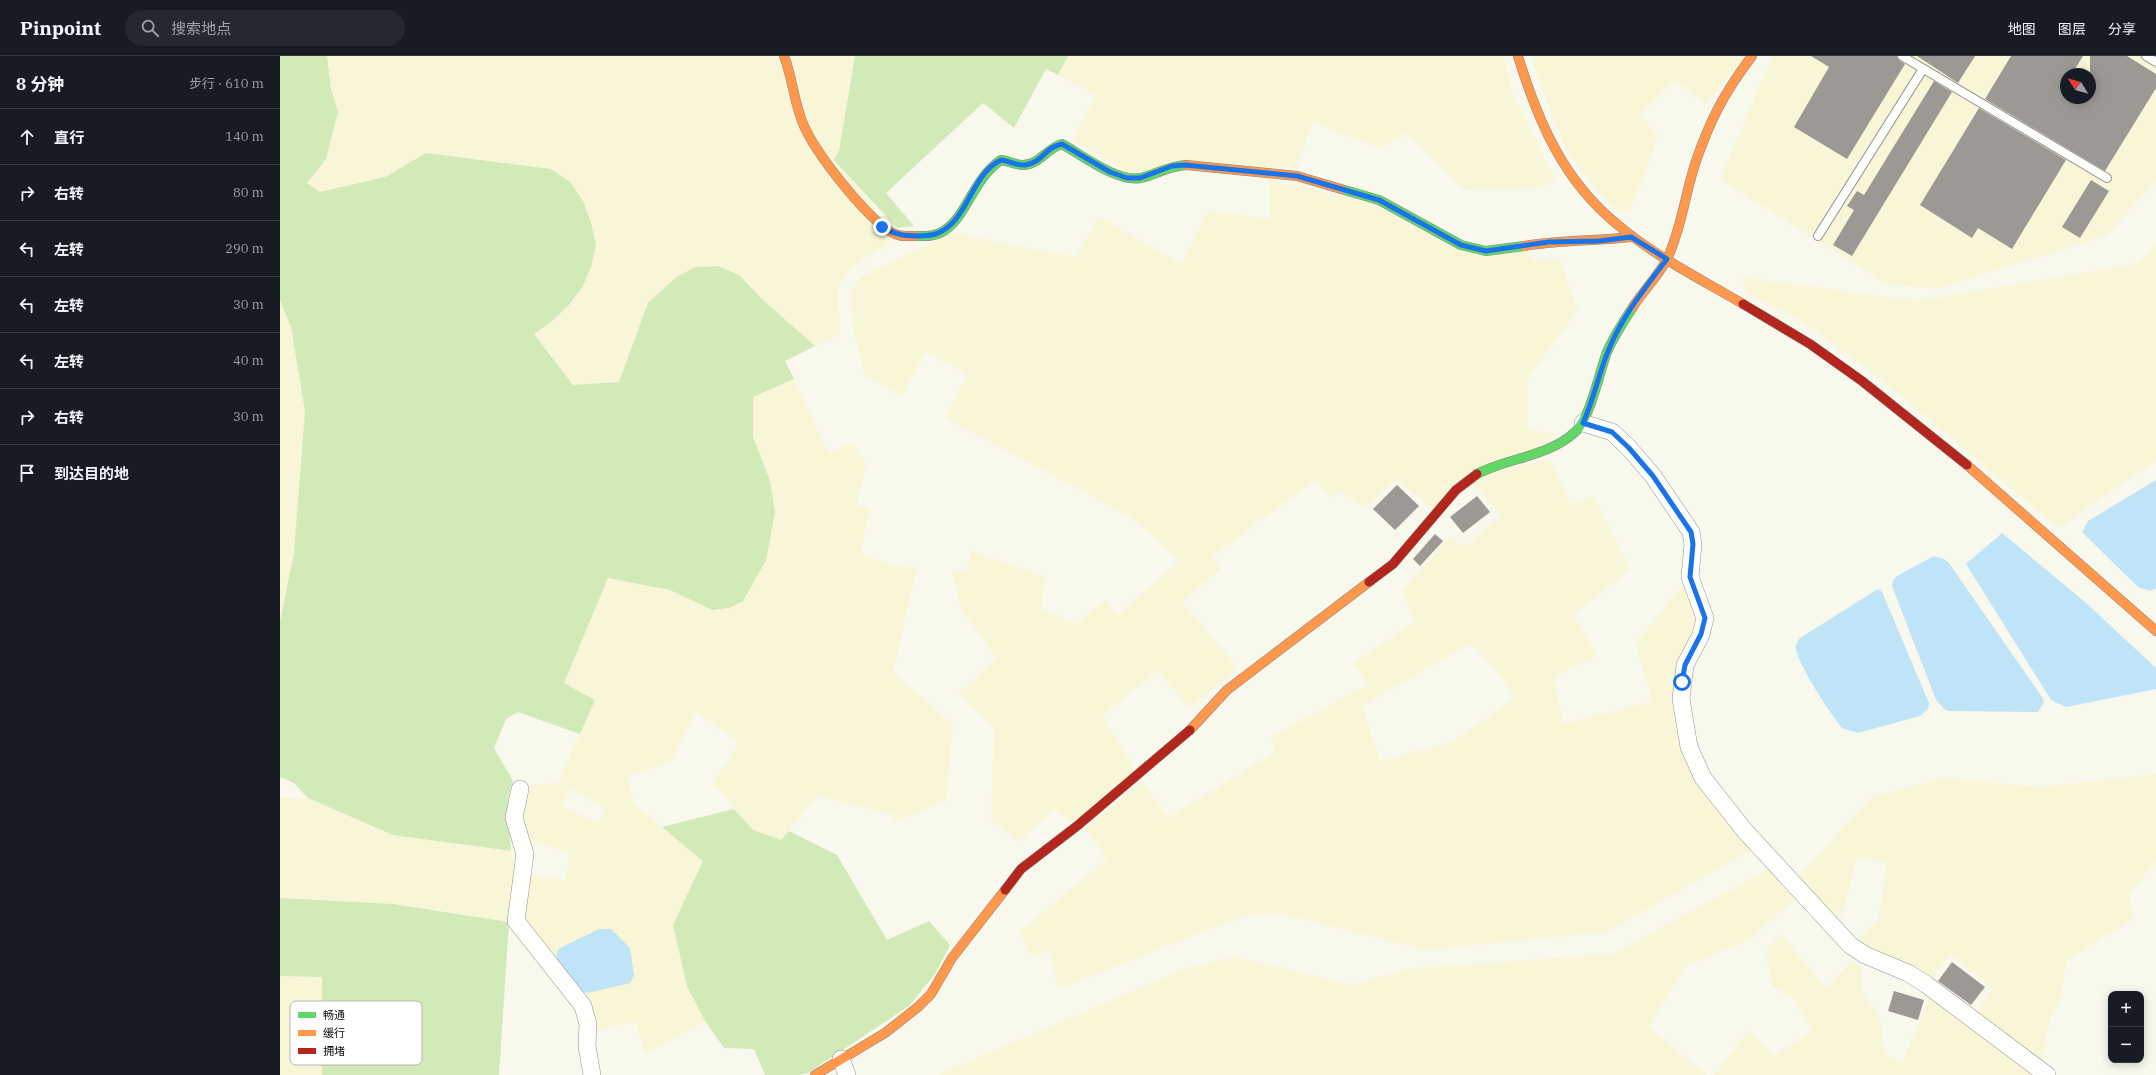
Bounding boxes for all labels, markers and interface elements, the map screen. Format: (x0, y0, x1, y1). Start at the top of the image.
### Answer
search box (125, 10, 405, 46)
text: Pinpoint (20, 16, 101, 40)
icon: search (139, 17, 161, 39)
text: 搜索地点 (171, 19, 231, 38)
text: 地图 (2008, 20, 2036, 38)
text: 图层 (2058, 20, 2086, 38)
text: 分享 (2108, 20, 2136, 38)
north arrow (2060, 68, 2096, 104)
text: 8 分钟 (16, 73, 64, 95)
text: 步行 · 610 m (189, 75, 264, 92)
icon: ahead (16, 126, 38, 148)
text: 直行 (54, 128, 84, 147)
text: 140 m (225, 128, 264, 145)
icon: right (16, 182, 38, 204)
text: 右转 (54, 184, 84, 203)
text: 80 m (233, 184, 264, 201)
route end (873, 218, 891, 236)
icon: left (16, 238, 38, 260)
text: 左转 (54, 240, 84, 259)
text: 290 m (225, 240, 264, 257)
icon: left (16, 294, 38, 316)
text: 左转 (54, 296, 84, 315)
text: 30 m (233, 296, 264, 313)
icon: left (16, 350, 38, 372)
text: 左转 (54, 352, 84, 371)
text: 40 m (233, 352, 264, 369)
icon: right (16, 406, 38, 428)
text: 右转 (54, 408, 84, 427)
text: 30 m (233, 408, 264, 425)
icon: arrive (16, 462, 38, 484)
text: 到达目的地 (54, 464, 129, 483)
route start (1673, 673, 1691, 691)
map controls (2108, 991, 2144, 1063)
button: + (2108, 991, 2144, 1027)
legend (290, 1001, 422, 1065)
text: 畅通 (323, 1008, 345, 1022)
text: 缓行 (323, 1026, 345, 1040)
button: − (2108, 1027, 2144, 1063)
text: 拥堵 (323, 1044, 345, 1058)

